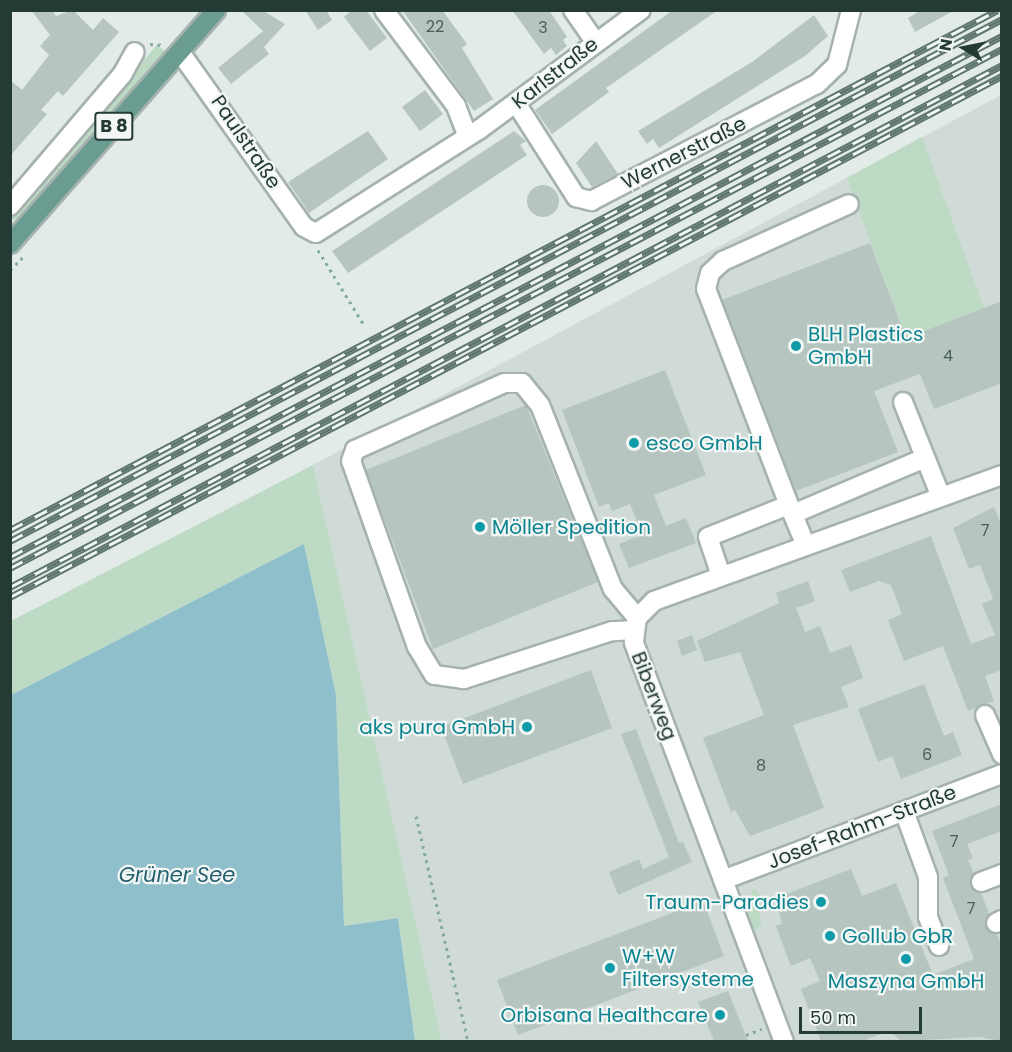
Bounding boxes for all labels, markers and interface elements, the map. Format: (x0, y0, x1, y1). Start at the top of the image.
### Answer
house number: 22 (426, 17, 444, 37)
house number: 3 (538, 18, 548, 38)
north arrow (934, 18, 994, 78)
street label: Karlstraße (507, 32, 603, 114)
text: N (933, 37, 958, 53)
street label: Paulstraße (206, 91, 286, 193)
road number: B 8 (93, 111, 135, 141)
street label: Wernerstraße (618, 111, 750, 195)
place label: BLH Plastics GmbH (808, 322, 923, 369)
marker: BLH Plastics GmbH (789, 339, 803, 353)
house number: 4 (943, 346, 953, 366)
place label: esco GmbH (646, 431, 763, 455)
marker: esco GmbH (627, 436, 641, 450)
place label: Möller Spedition (492, 515, 651, 539)
marker: Möller Spedition (473, 520, 487, 534)
house number: 7 (981, 521, 989, 541)
street label: Biberweg (626, 648, 682, 744)
place label: aks pura GmbH (359, 715, 515, 739)
marker: aks pura GmbH (520, 720, 534, 734)
house number: 6 (922, 745, 932, 765)
house number: 8 (756, 756, 766, 776)
street label: Josef-Rahm-Straße (764, 780, 960, 874)
house number: 7 (950, 832, 958, 852)
water label: Grüner See (119, 862, 235, 888)
place label: Traum-Paradies (645, 890, 809, 914)
marker: Traum-Paradies (814, 895, 828, 909)
house number: 7 (967, 899, 975, 919)
place label: Gollub GbR (842, 924, 953, 948)
marker: Gollub GbR (823, 929, 837, 943)
place label: W+W Filtersysteme (622, 945, 754, 992)
marker: Maszyna GmbH (899, 952, 913, 966)
marker: W+W Filtersysteme (603, 961, 617, 975)
place label: Maszyna GmbH (828, 969, 984, 993)
scale bar (802, 995, 925, 1033)
place label: Orbisana Healthcare (500, 1003, 708, 1027)
text: 50 m (810, 1005, 856, 1030)
marker: Orbisana Healthcare (713, 1008, 727, 1022)

